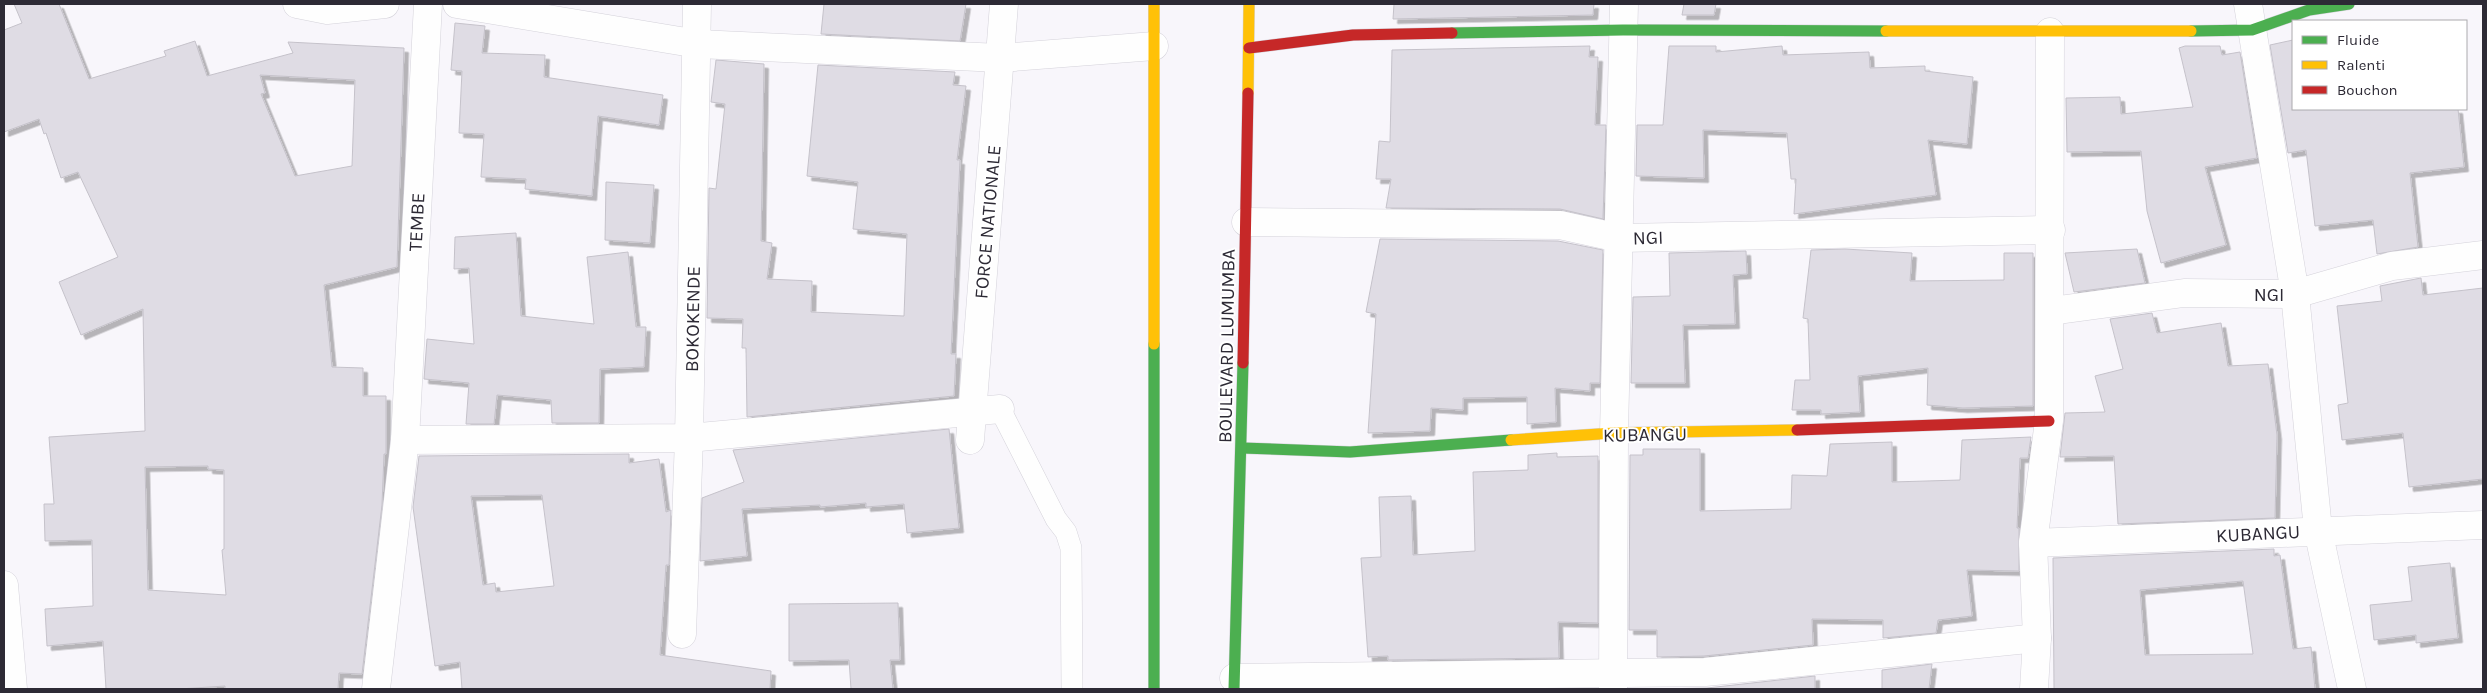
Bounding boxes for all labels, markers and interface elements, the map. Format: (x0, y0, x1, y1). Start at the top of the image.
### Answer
legend (2292, 20, 2467, 110)
text: Fluide (2337, 31, 2379, 49)
text: Ralenti (2337, 56, 2386, 74)
text: Bouchon (2337, 81, 2398, 99)
street label: FORCE NATIONALE (970, 144, 1006, 300)
street label: TEMBE (404, 192, 430, 252)
street label: NGI (1632, 226, 1664, 250)
street label: BOULEVARD LUMUMBA (1214, 249, 1240, 443)
street label: BOKOKENDE (681, 266, 705, 372)
street label: NGI (2254, 284, 2284, 306)
street label: KUBANGU (1603, 423, 1687, 447)
street label: KUBANGU (2215, 521, 2301, 547)

